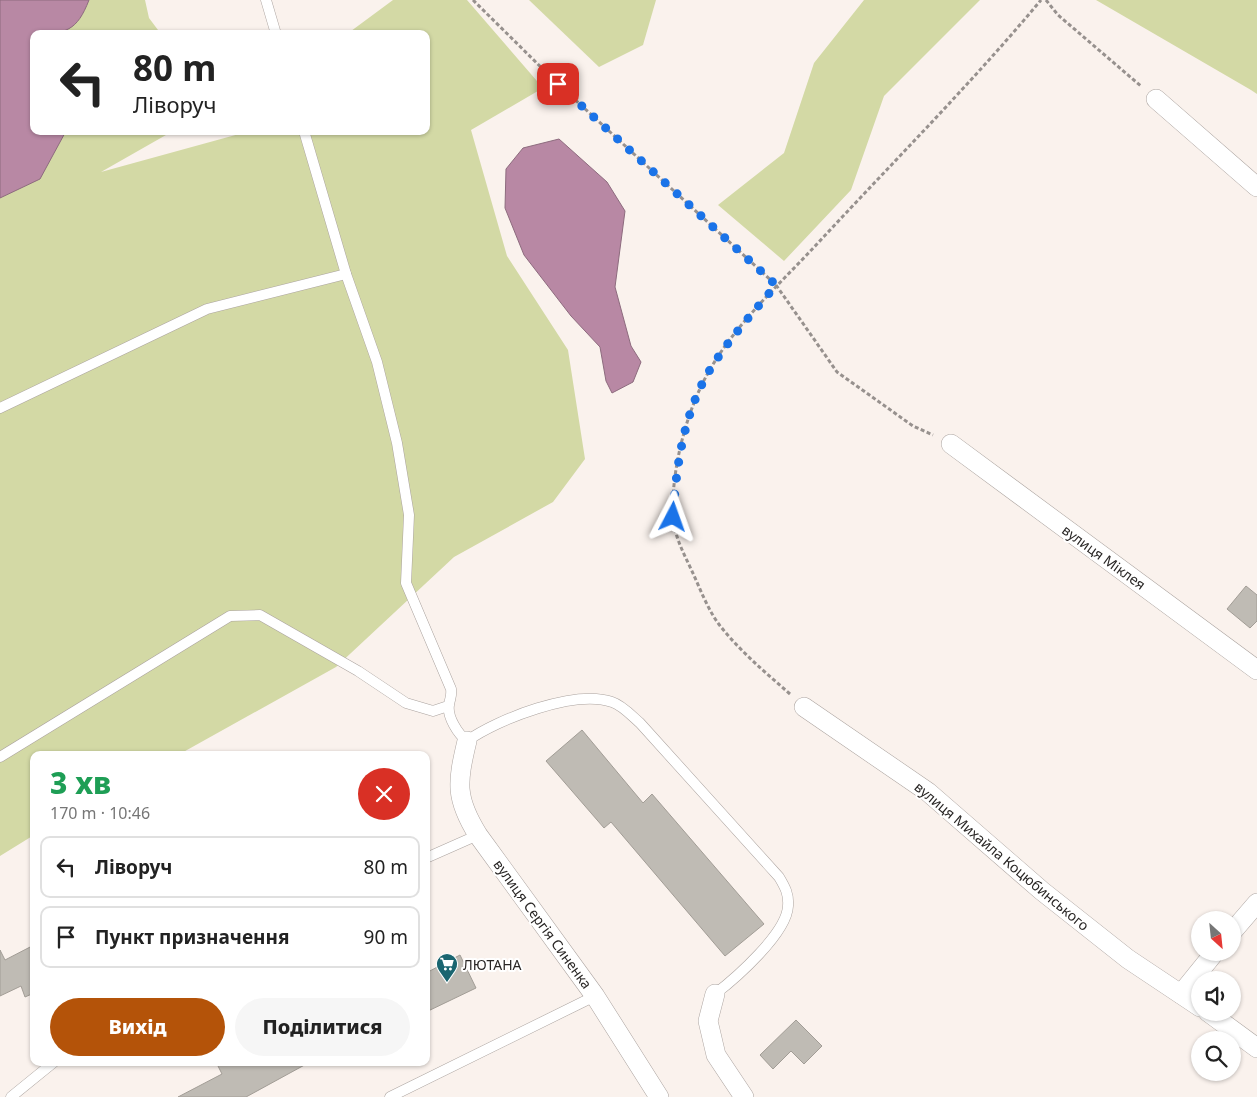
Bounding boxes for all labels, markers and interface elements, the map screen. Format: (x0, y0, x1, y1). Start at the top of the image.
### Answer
text: 80 m (133, 44, 216, 91)
icon: left (50, 50, 115, 115)
pin (537, 63, 579, 105)
icon: arrive (544, 70, 572, 98)
text: Ліворуч (133, 89, 216, 119)
position arrow (646, 490, 698, 542)
street label: вулиця Міклея (1058, 520, 1150, 594)
text: 3 хв (50, 762, 111, 803)
button: close (358, 768, 410, 820)
street label: вулиця Михайла Коцюбинського (911, 777, 1093, 935)
text: 170 m · 10:46 (50, 802, 150, 824)
icon: left (52, 853, 80, 881)
text: Ліворуч (95, 854, 172, 880)
text: 80 m (364, 854, 408, 880)
street label: вулиця Сергія Синенка (490, 856, 596, 992)
north arrow (1191, 911, 1241, 961)
map controls (1191, 911, 1241, 1081)
icon: arrive (52, 923, 80, 951)
text: Пункт призначення (95, 924, 289, 950)
text: 90 m (364, 924, 408, 950)
supermarket icon: ЛЮТАНА (435, 952, 459, 983)
place label: ЛЮТАНА (463, 955, 522, 974)
button: sound (1191, 971, 1241, 1021)
button: Вихід (50, 998, 225, 1056)
button: Поділитися (235, 998, 410, 1056)
button: search (1191, 1031, 1241, 1081)

